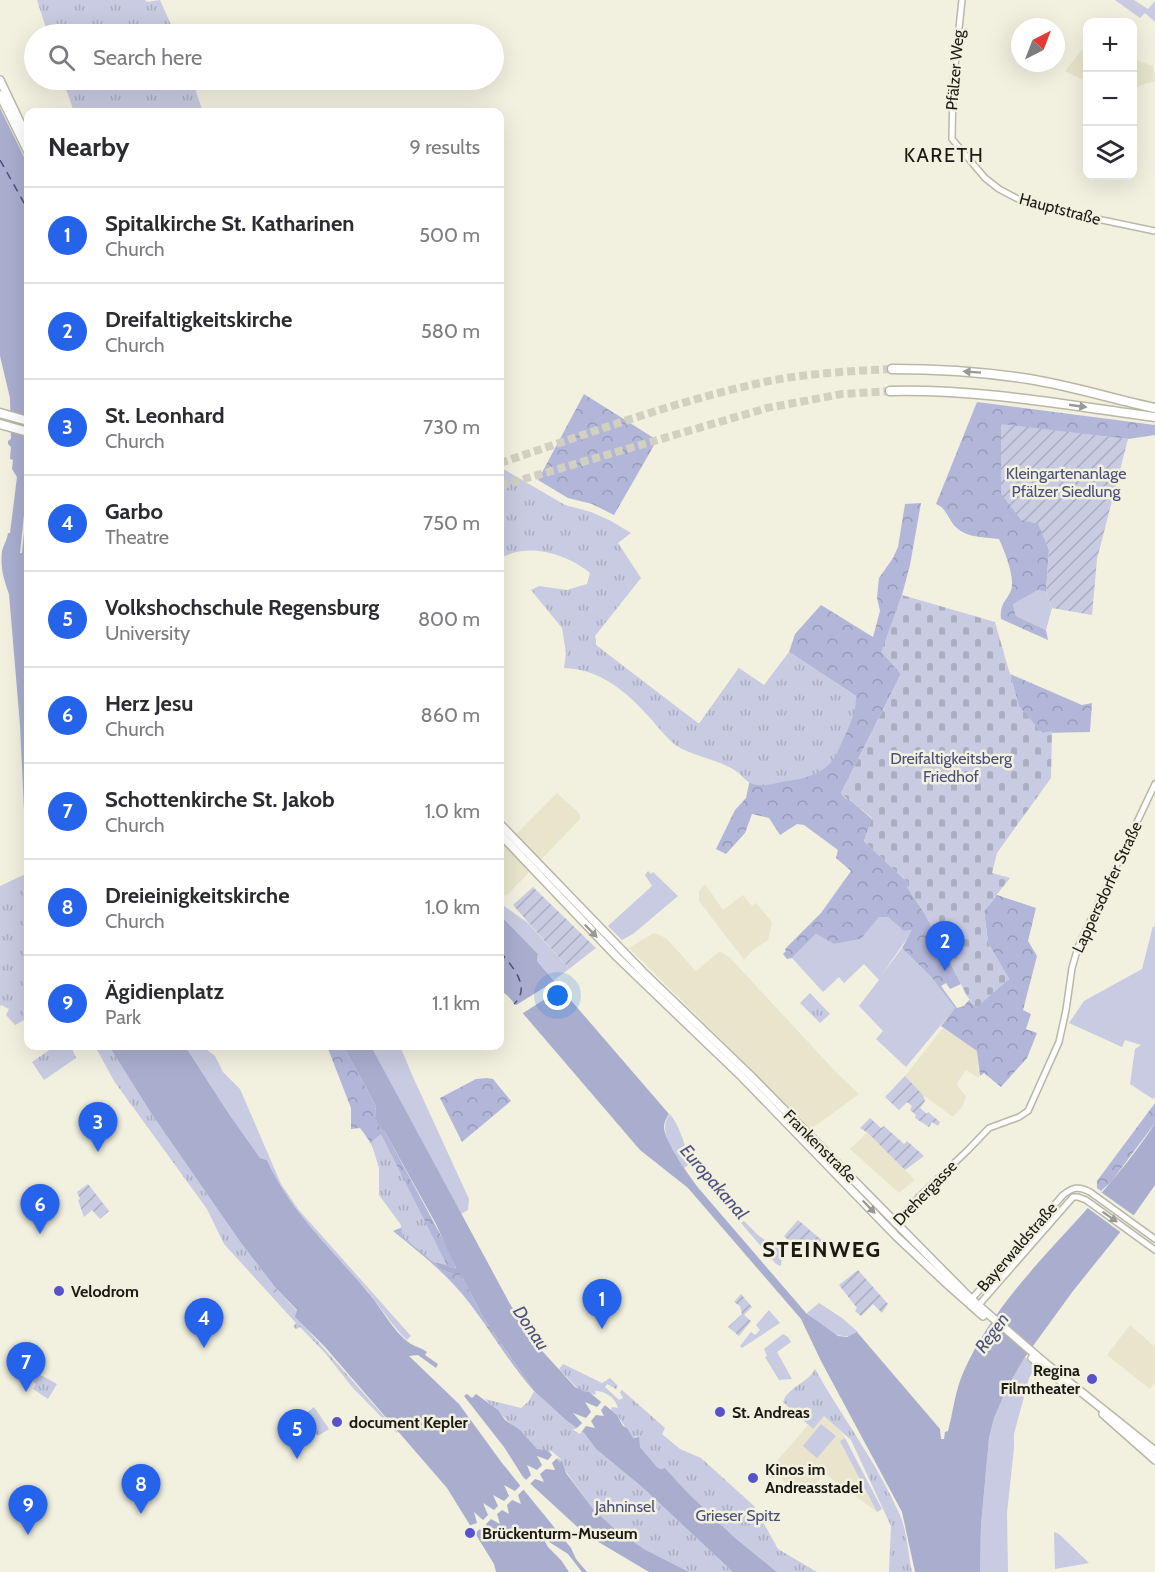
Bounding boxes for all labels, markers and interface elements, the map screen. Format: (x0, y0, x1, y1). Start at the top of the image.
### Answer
north arrow (1011, 18, 1065, 72)
map controls (1083, 18, 1137, 180)
button: + (1083, 18, 1137, 72)
search box (24, 24, 504, 90)
street label: Pfälzer Weg (942, 28, 968, 111)
icon: search (45, 41, 78, 74)
text: Search here (93, 44, 202, 71)
button: − (1083, 72, 1137, 126)
button: layers (1083, 126, 1137, 180)
text: Nearby (48, 131, 129, 163)
text: 9 results (409, 135, 480, 159)
district label: KARETH (904, 143, 984, 167)
street label: Hauptstraße (1017, 189, 1103, 229)
text: Spitalkirche St. Katharinen (105, 210, 354, 237)
text: 1 (64, 223, 71, 247)
text: 500 m (419, 223, 480, 247)
text: Church (105, 237, 165, 261)
text: Dreifaltigkeitskirche (105, 306, 292, 333)
text: 2 (62, 319, 73, 343)
text: 580 m (421, 319, 480, 343)
text: Church (105, 333, 165, 357)
one-way arrow (963, 368, 982, 377)
one-way arrow (1069, 401, 1088, 410)
text: St. Leonhard (105, 402, 224, 429)
text: 3 (62, 415, 73, 439)
text: 730 m (423, 415, 480, 439)
text: Church (105, 429, 165, 453)
park label: Kleingartenanlage Pfälzer Siedlung (1006, 464, 1126, 501)
text: Garbo (105, 498, 163, 525)
text: 4 (61, 511, 74, 535)
text: 750 m (423, 511, 480, 535)
text: Theatre (105, 525, 169, 549)
text: Volkshochschule Regensburg (105, 594, 379, 621)
text: 5 (62, 607, 73, 631)
text: 800 m (418, 607, 480, 631)
text: University (105, 621, 190, 645)
text: Herz Jesu (105, 690, 193, 717)
text: 6 (62, 703, 73, 727)
text: 860 m (421, 703, 480, 727)
text: Church (105, 717, 165, 741)
park label: Dreifaltigkeitsberg Friedhof (890, 749, 1013, 786)
text: Schottenkirche St. Jakob (105, 786, 334, 813)
text: 7 (62, 799, 73, 823)
text: 1.0 km (425, 799, 480, 823)
text: Church (105, 813, 165, 837)
street label: Lappersdorfer Straße (1068, 818, 1146, 956)
text: Dreieinigkeitskirche (105, 882, 290, 909)
text: 8 (61, 895, 74, 919)
text: 1.0 km (425, 895, 480, 919)
text: Church (105, 909, 165, 933)
pin: 2 (926, 922, 964, 971)
one-way arrow (584, 923, 598, 937)
text: Ägidienplatz (105, 978, 224, 1005)
your location (543, 981, 572, 1010)
text: 9 (62, 991, 73, 1015)
text: 1.1 km (432, 991, 480, 1015)
text: Park (105, 1005, 141, 1029)
pin: 3 (78, 1102, 118, 1152)
street label: Frankenstraße (780, 1106, 860, 1186)
water label: Europakanal (675, 1140, 753, 1225)
street label: Drehergasse (889, 1156, 961, 1230)
pin: 6 (20, 1184, 60, 1234)
street label: Bayerwaldstraße (973, 1199, 1061, 1295)
one-way arrow (862, 1200, 876, 1215)
one-way arrow (1101, 1211, 1117, 1223)
district label: STEINWEG (762, 1236, 882, 1263)
pin: 1 (582, 1280, 622, 1329)
place label: Velodrom (71, 1282, 139, 1301)
marker: Velodrom (52, 1284, 66, 1298)
pin: 4 (184, 1298, 224, 1348)
water label: Donau (508, 1301, 554, 1355)
water label: Regen (970, 1309, 1014, 1357)
pin: 7 (6, 1342, 46, 1392)
place label: Regina Filmtheater (1000, 1361, 1081, 1398)
marker: Regina Filmtheater (1085, 1372, 1099, 1386)
place label: St. Andreas (732, 1403, 810, 1422)
marker: St. Andreas (713, 1405, 727, 1419)
pin: 5 (278, 1410, 316, 1459)
place label: document Kepler (349, 1413, 469, 1432)
marker: document Kepler (330, 1415, 344, 1429)
place label: Kinos im Andreasstadel (765, 1460, 863, 1497)
pin: 8 (122, 1464, 160, 1514)
marker: Kinos im Andreasstadel (746, 1471, 760, 1485)
pin: 9 (9, 1486, 48, 1535)
park label: Jahninsel (594, 1497, 655, 1516)
park label: Grieser Spitz (695, 1506, 781, 1525)
place label: Brückenturm-Museum (482, 1524, 638, 1543)
marker: Brückenturm-Museum (463, 1526, 477, 1540)

